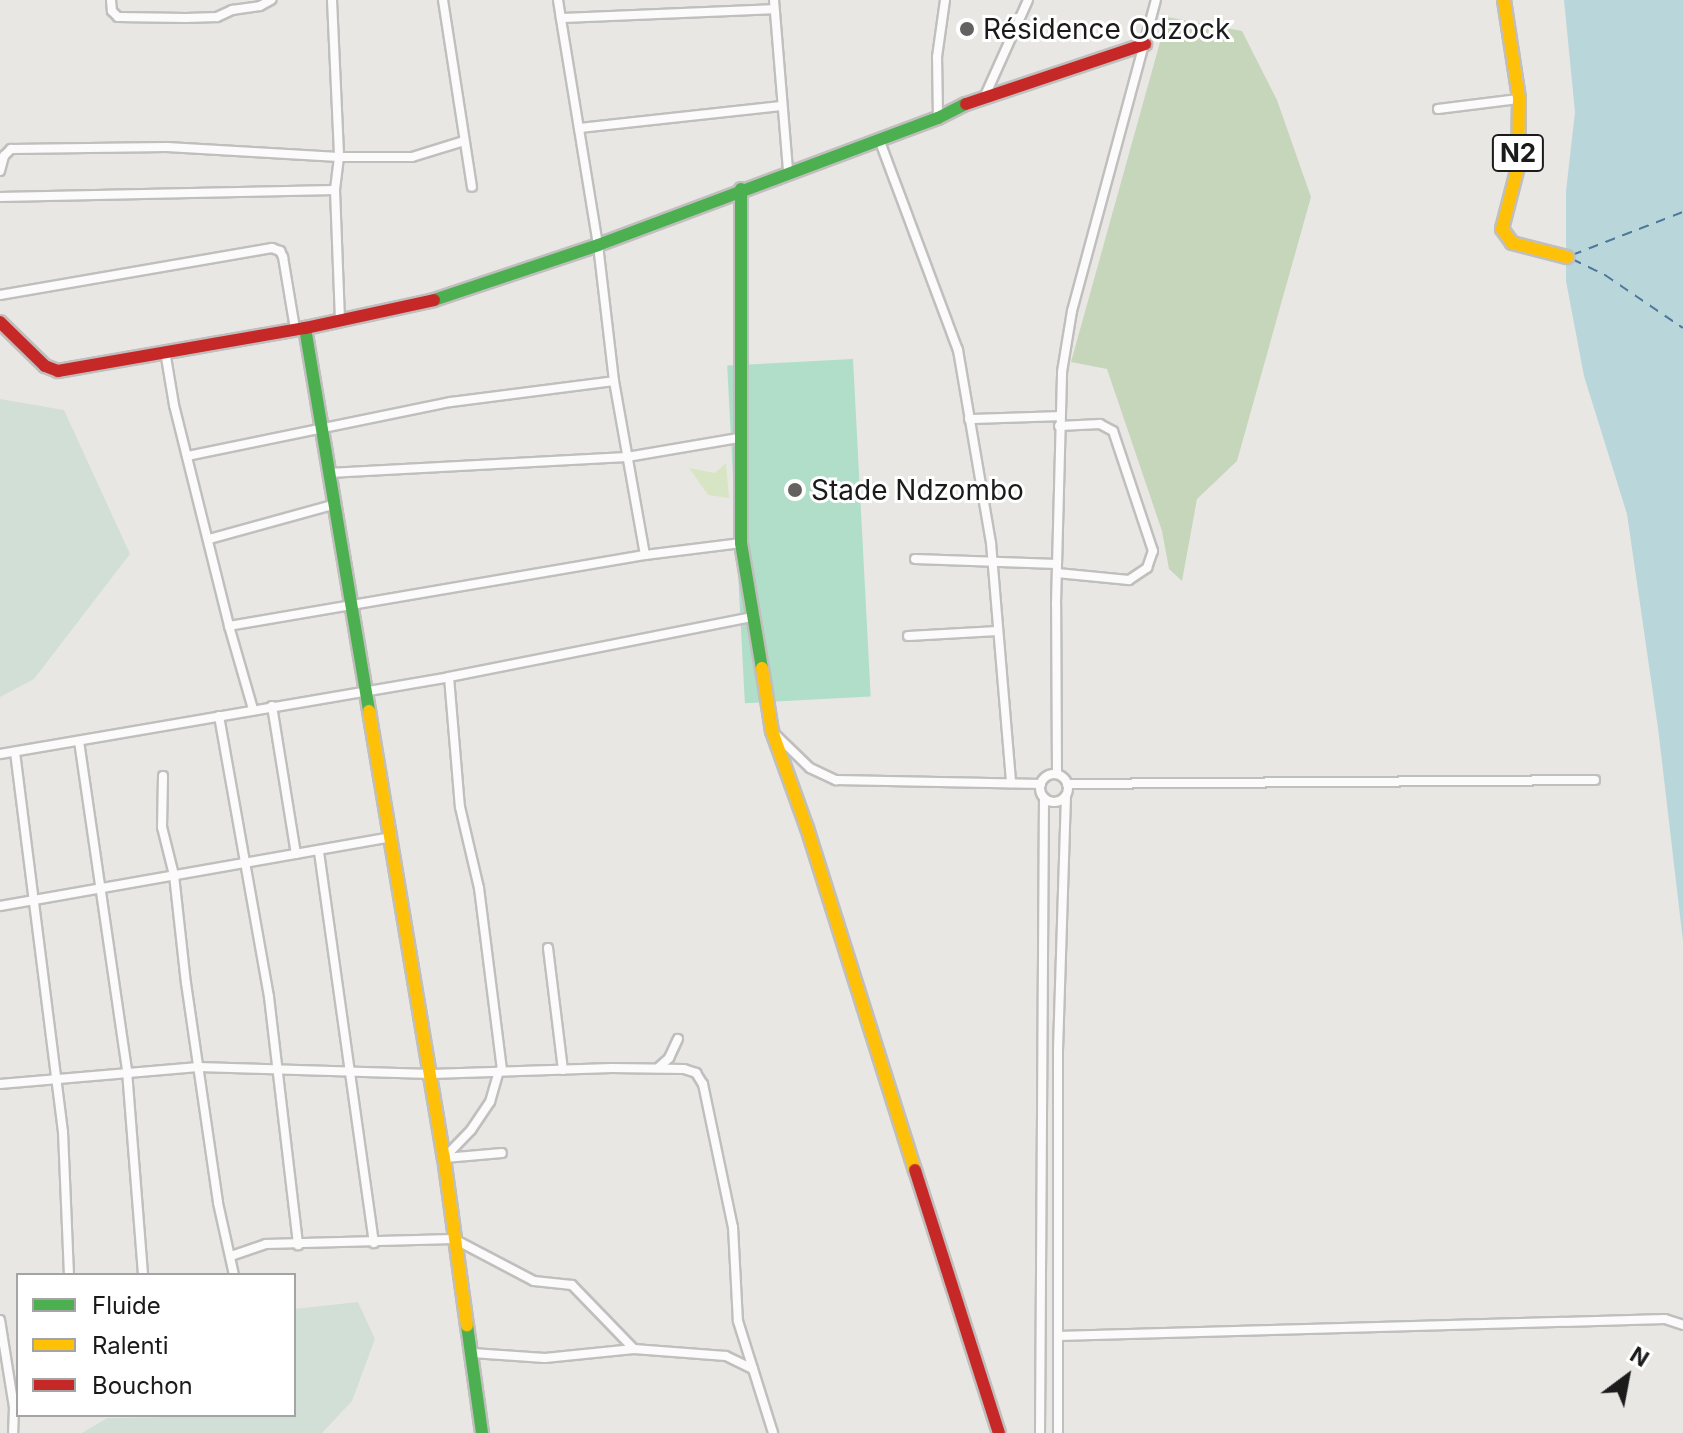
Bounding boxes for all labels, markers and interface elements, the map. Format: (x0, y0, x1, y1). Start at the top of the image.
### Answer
place label: Résidence Odzock (983, 12, 1230, 46)
marker: Résidence Odzock (958, 20, 976, 38)
road number: N2 (1490, 131, 1546, 175)
place label: Stade Ndzombo (811, 473, 1024, 507)
marker: Stade Ndzombo (786, 481, 804, 499)
legend (16, 1273, 296, 1417)
text: Fluide (92, 1291, 161, 1320)
text: Ralenti (92, 1331, 168, 1360)
north arrow (1587, 1337, 1667, 1417)
text: N (1626, 1341, 1654, 1372)
text: Bouchon (92, 1371, 193, 1400)

